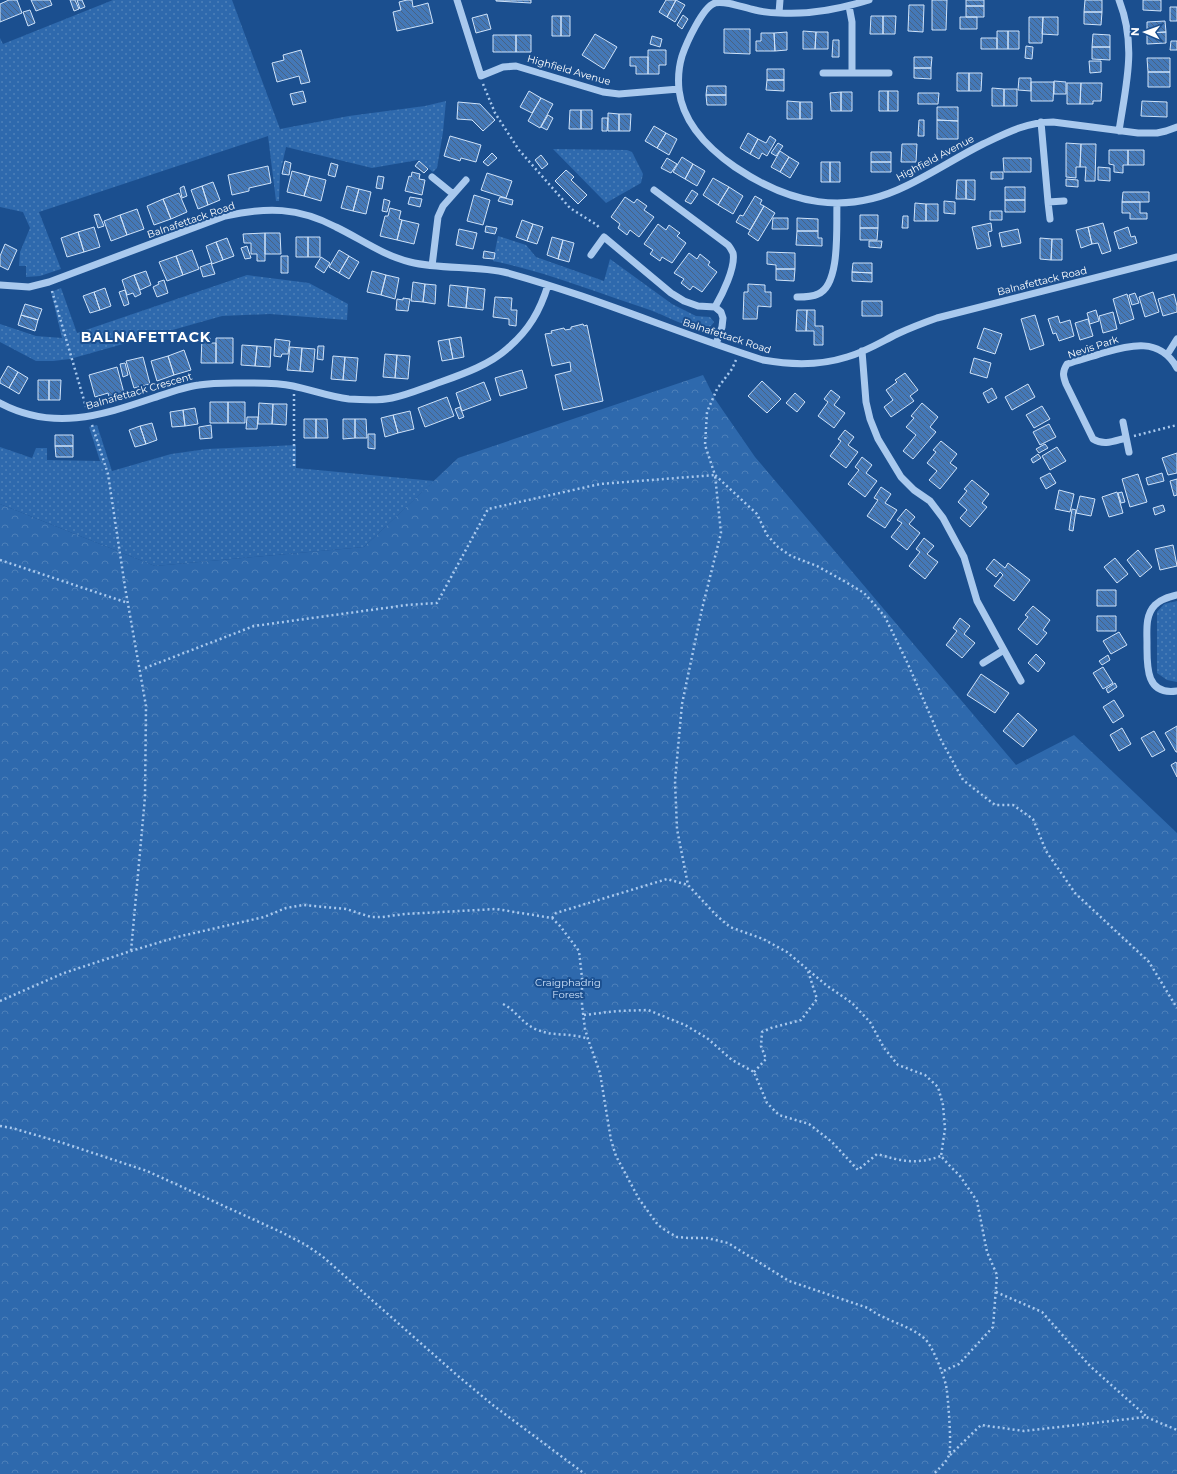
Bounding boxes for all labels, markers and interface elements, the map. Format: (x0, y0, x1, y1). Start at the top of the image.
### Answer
north arrow (1125, 12, 1165, 52)
text: N (1128, 27, 1142, 36)
street label: Highfield Avenue (526, 52, 612, 88)
street label: Highfield Avenue (894, 132, 976, 184)
street label: Balnafettack Road (145, 199, 237, 241)
street label: Balnafettack Road (996, 264, 1088, 298)
street label: Balnafettack Road (681, 316, 773, 356)
district label: BALNAFETTACK (81, 328, 211, 346)
street label: Nevis Park (1066, 333, 1120, 361)
street label: Balnafettack Crescent (84, 370, 194, 412)
park label: Craigphadrig Forest (535, 976, 601, 1001)

